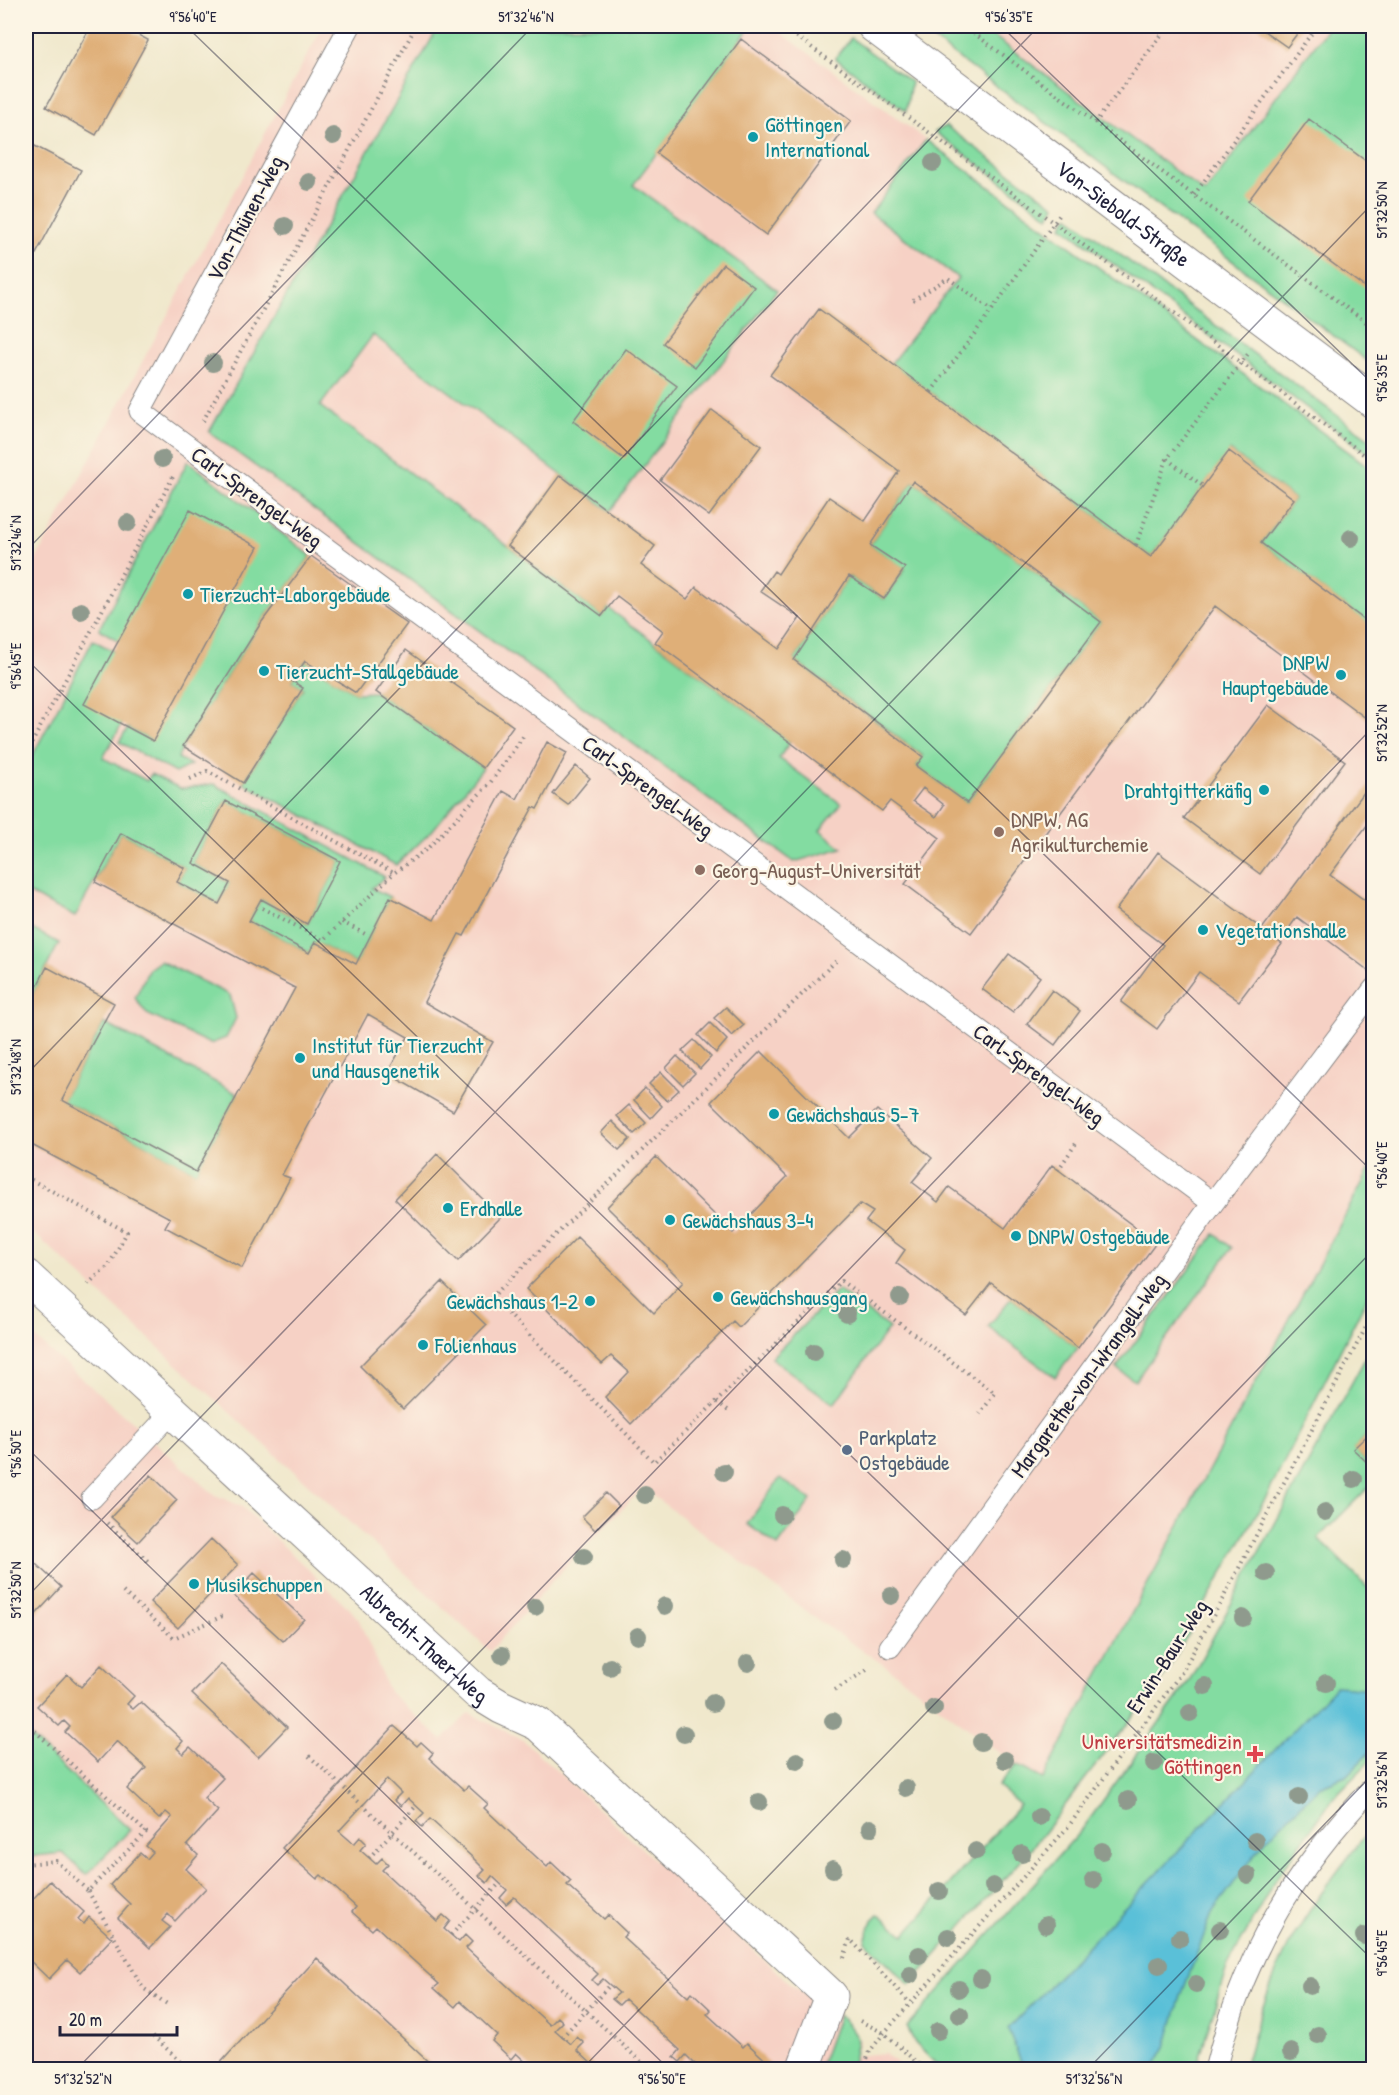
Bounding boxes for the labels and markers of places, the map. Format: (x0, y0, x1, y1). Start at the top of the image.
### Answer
place label: Göttingen International (765, 109, 869, 164)
marker: Göttingen International (746, 130, 760, 144)
place label: Tierzucht-Laborgebäude (200, 579, 391, 609)
marker: Tierzucht-Laborgebäude (181, 587, 195, 601)
place label: DNPW Hauptgebäude (1222, 647, 1329, 702)
place label: Tierzucht-Stallgebäude (276, 656, 459, 686)
marker: Tierzucht-Stallgebäude (257, 664, 271, 678)
marker: DNPW Hauptgebäude (1334, 668, 1348, 682)
place label: Drahtgitterkäfig (1124, 775, 1252, 805)
marker: Drahtgitterkäfig (1257, 783, 1271, 797)
place label: DNPW, AG Agrikulturchemie (1011, 804, 1149, 859)
marker: DNPW, AG Agrikulturchemie (992, 825, 1006, 839)
place label: Georg-August-Universität (712, 855, 921, 885)
marker: Georg-August-Universität (693, 863, 707, 877)
place label: Vegetationshalle (1215, 915, 1347, 945)
marker: Vegetationshalle (1196, 923, 1210, 937)
place label: Institut für Tierzucht und Hausgenetik (312, 1030, 484, 1085)
marker: Institut für Tierzucht und Hausgenetik (293, 1051, 307, 1065)
place label: Gewächshaus 5-7 (786, 1099, 920, 1129)
marker: Gewächshaus 5-7 (767, 1107, 781, 1121)
place label: Erdhalle (460, 1193, 523, 1223)
marker: Erdhalle (441, 1201, 455, 1215)
place label: Gewächshaus 3-4 (682, 1205, 814, 1235)
marker: Gewächshaus 3-4 (663, 1213, 677, 1227)
place label: DNPW Ostgebäude (1028, 1221, 1170, 1251)
marker: DNPW Ostgebäude (1009, 1229, 1023, 1243)
place label: Gewächshausgang (730, 1282, 868, 1312)
place label: Gewächshaus 1-2 (446, 1286, 579, 1316)
marker: Gewächshausgang (711, 1290, 725, 1304)
marker: Gewächshaus 1-2 (583, 1294, 597, 1308)
place label: Folienhaus (434, 1330, 517, 1360)
marker: Folienhaus (416, 1338, 430, 1352)
place label: Parkplatz Ostgebäude (859, 1422, 950, 1477)
marker: Parkplatz Ostgebäude (840, 1443, 854, 1457)
place label: Musikschuppen (206, 1569, 323, 1599)
marker: Musikschuppen (187, 1577, 201, 1591)
place label: Universitätsmedizin Göttingen (1082, 1726, 1242, 1781)
marker: Universitätsmedizin Göttingen (1246, 1745, 1264, 1763)

